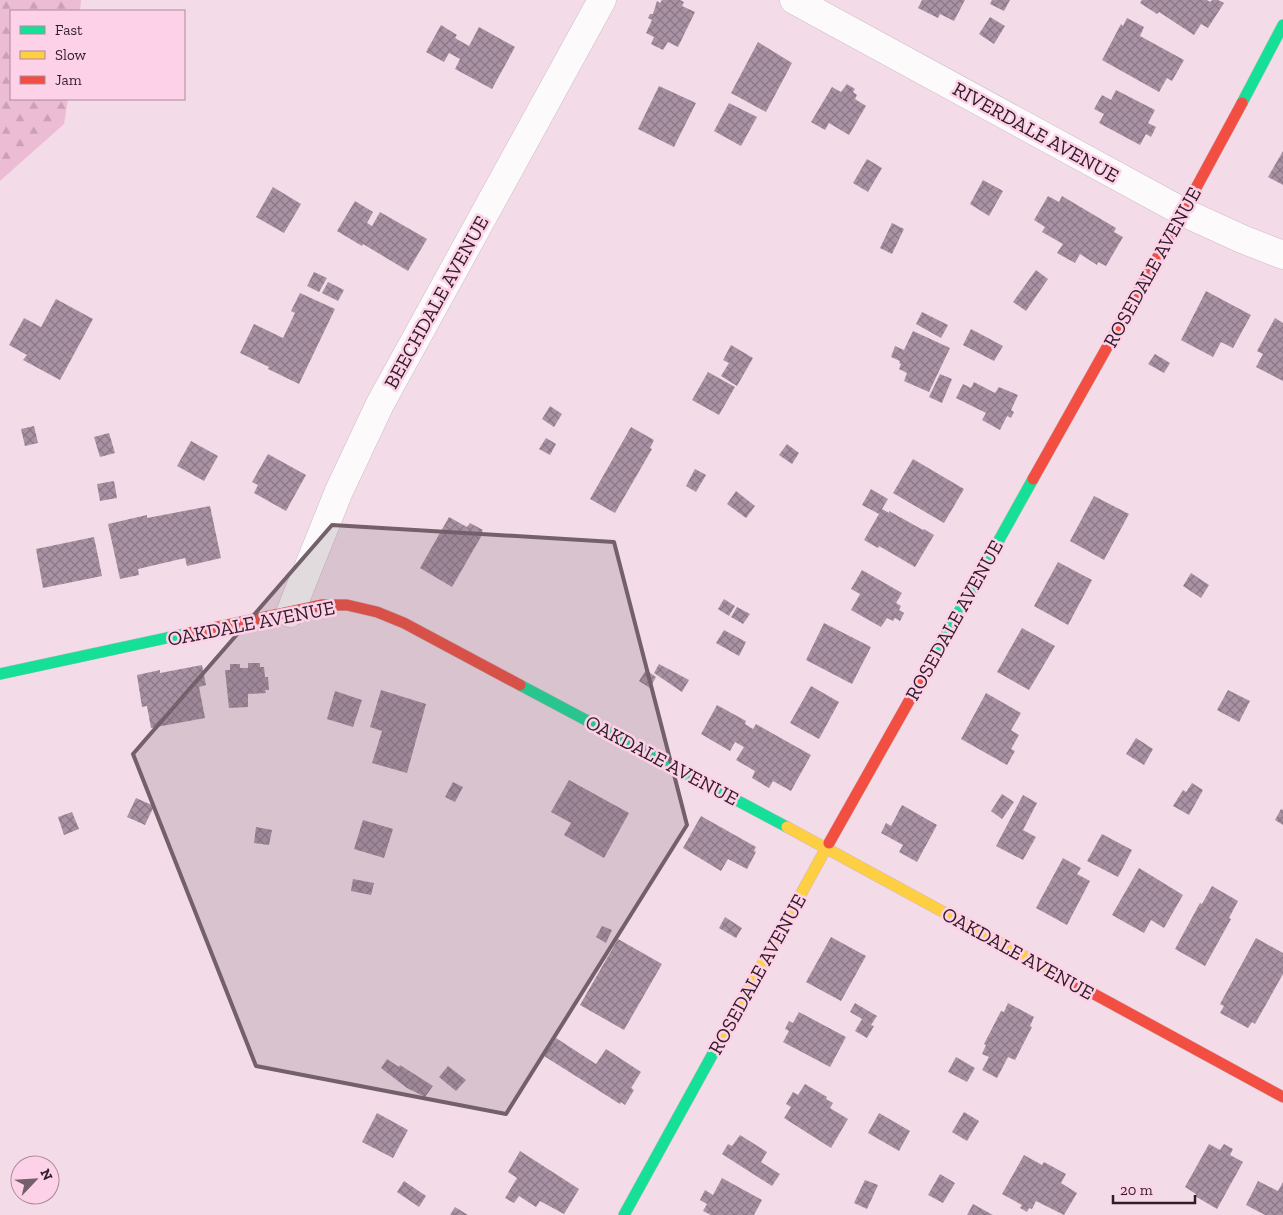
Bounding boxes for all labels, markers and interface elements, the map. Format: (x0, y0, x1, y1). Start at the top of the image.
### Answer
legend (10, 10, 185, 100)
text: Fast (55, 21, 83, 39)
text: Slow (55, 46, 87, 64)
text: Jam (55, 71, 82, 89)
street label: RIVERDALE AVENUE (949, 76, 1123, 188)
street label: ROSEDALE AVENUE (1098, 183, 1206, 351)
street label: BEECHDALE AVENUE (379, 211, 493, 393)
street label: ROSEDALE AVENUE (900, 536, 1008, 704)
street label: OAKDALE AVENUE (165, 595, 337, 651)
street label: OAKDALE AVENUE (581, 709, 743, 811)
street label: ROSEDALE AVENUE (703, 890, 811, 1058)
street label: OAKDALE AVENUE (938, 901, 1098, 1005)
north arrow (10, 1155, 60, 1205)
text: N (36, 1166, 56, 1183)
scale bar (1113, 1172, 1196, 1204)
text: 20 m (1120, 1181, 1153, 1199)

